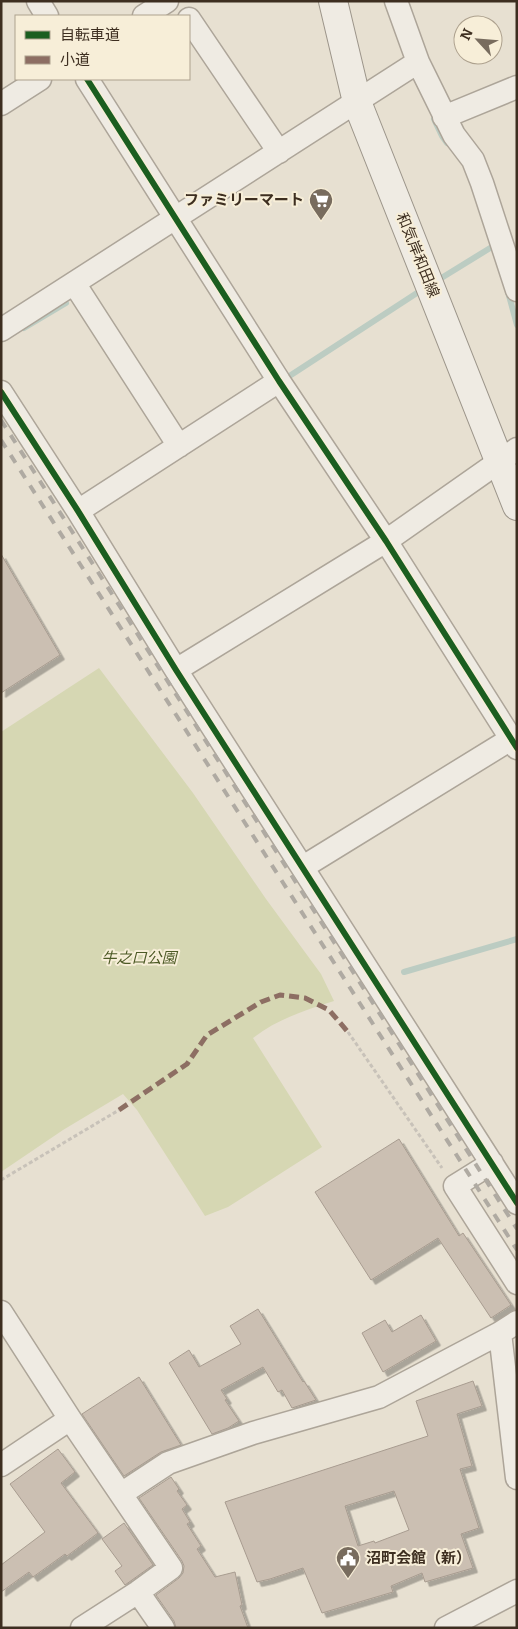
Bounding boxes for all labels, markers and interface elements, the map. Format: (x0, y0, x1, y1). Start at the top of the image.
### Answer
legend (15, 15, 190, 80)
north arrow (453, 15, 503, 65)
text: 自転車道 (60, 26, 120, 44)
text: N (457, 26, 477, 43)
text: 小道 (60, 51, 90, 69)
supermarket icon: ファミリーマート (308, 187, 334, 221)
place label: ファミリーマート (184, 191, 304, 209)
street label: 和気岸和田線 (393, 210, 443, 300)
park label: 牛之口公園 (101, 949, 178, 967)
public building icon: 沼町会館（新） (335, 1545, 361, 1579)
place label: 沼町会館（新） (366, 1549, 471, 1567)

